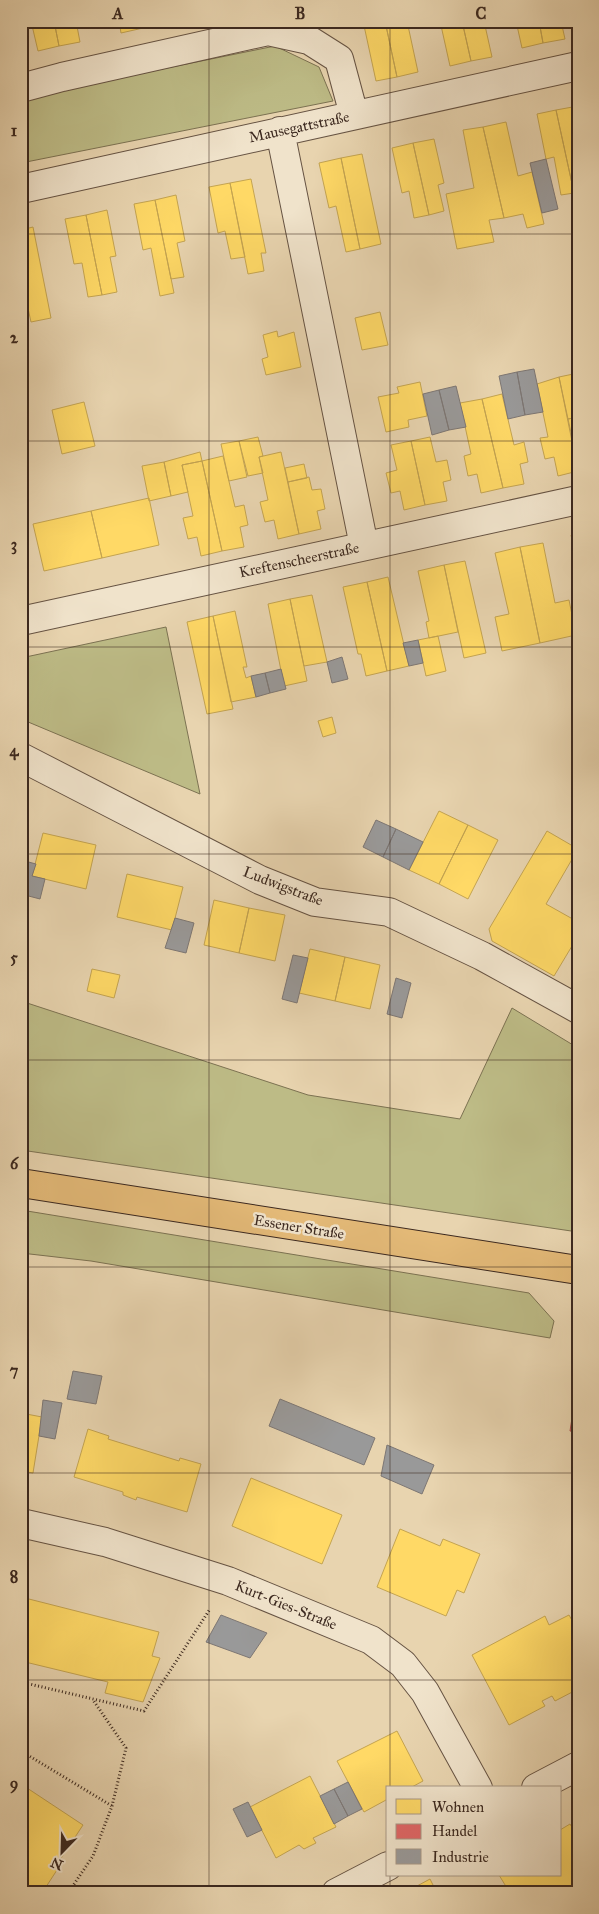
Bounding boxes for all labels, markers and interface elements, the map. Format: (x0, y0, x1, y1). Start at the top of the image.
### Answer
text: A (112, 4, 124, 23)
text: B (295, 4, 305, 23)
text: C (476, 4, 487, 23)
street label: Mausegattstraße (247, 108, 351, 146)
text: 1 (11, 121, 18, 140)
text: 2 (10, 328, 19, 347)
text: 3 (11, 535, 17, 555)
street label: Kreftenscheerstraße (237, 539, 361, 581)
text: 4 (10, 741, 20, 761)
street label: Ludwigstraße (240, 863, 326, 909)
text: 5 (10, 948, 18, 967)
text: 6 (10, 1154, 19, 1173)
street label: Essener Straße (253, 1211, 345, 1243)
text: 7 (10, 1361, 19, 1380)
text: 8 (10, 1567, 18, 1586)
street label: Kurt-Gies-Straße (232, 1576, 340, 1634)
text: 9 (10, 1774, 18, 1794)
legend (386, 1786, 562, 1876)
text: Wohnen (432, 1798, 484, 1816)
text: Handel (432, 1822, 478, 1840)
north arrow (38, 1826, 88, 1876)
text: Industrie (432, 1848, 489, 1866)
text: N (48, 1853, 66, 1874)

